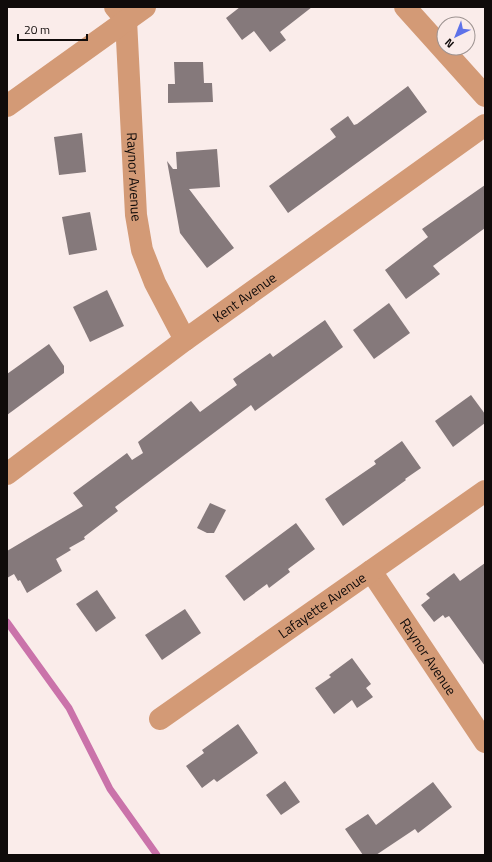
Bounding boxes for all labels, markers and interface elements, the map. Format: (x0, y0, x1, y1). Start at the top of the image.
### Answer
scale bar (18, 16, 87, 42)
north arrow (436, 16, 476, 56)
text: 20 m (24, 20, 50, 39)
text: N (441, 35, 457, 52)
street label: Raynor Avenue (122, 132, 148, 223)
street label: Kent Avenue (208, 267, 280, 327)
street label: Lafayette Avenue (274, 567, 370, 643)
street label: Raynor Avenue (395, 614, 462, 699)

